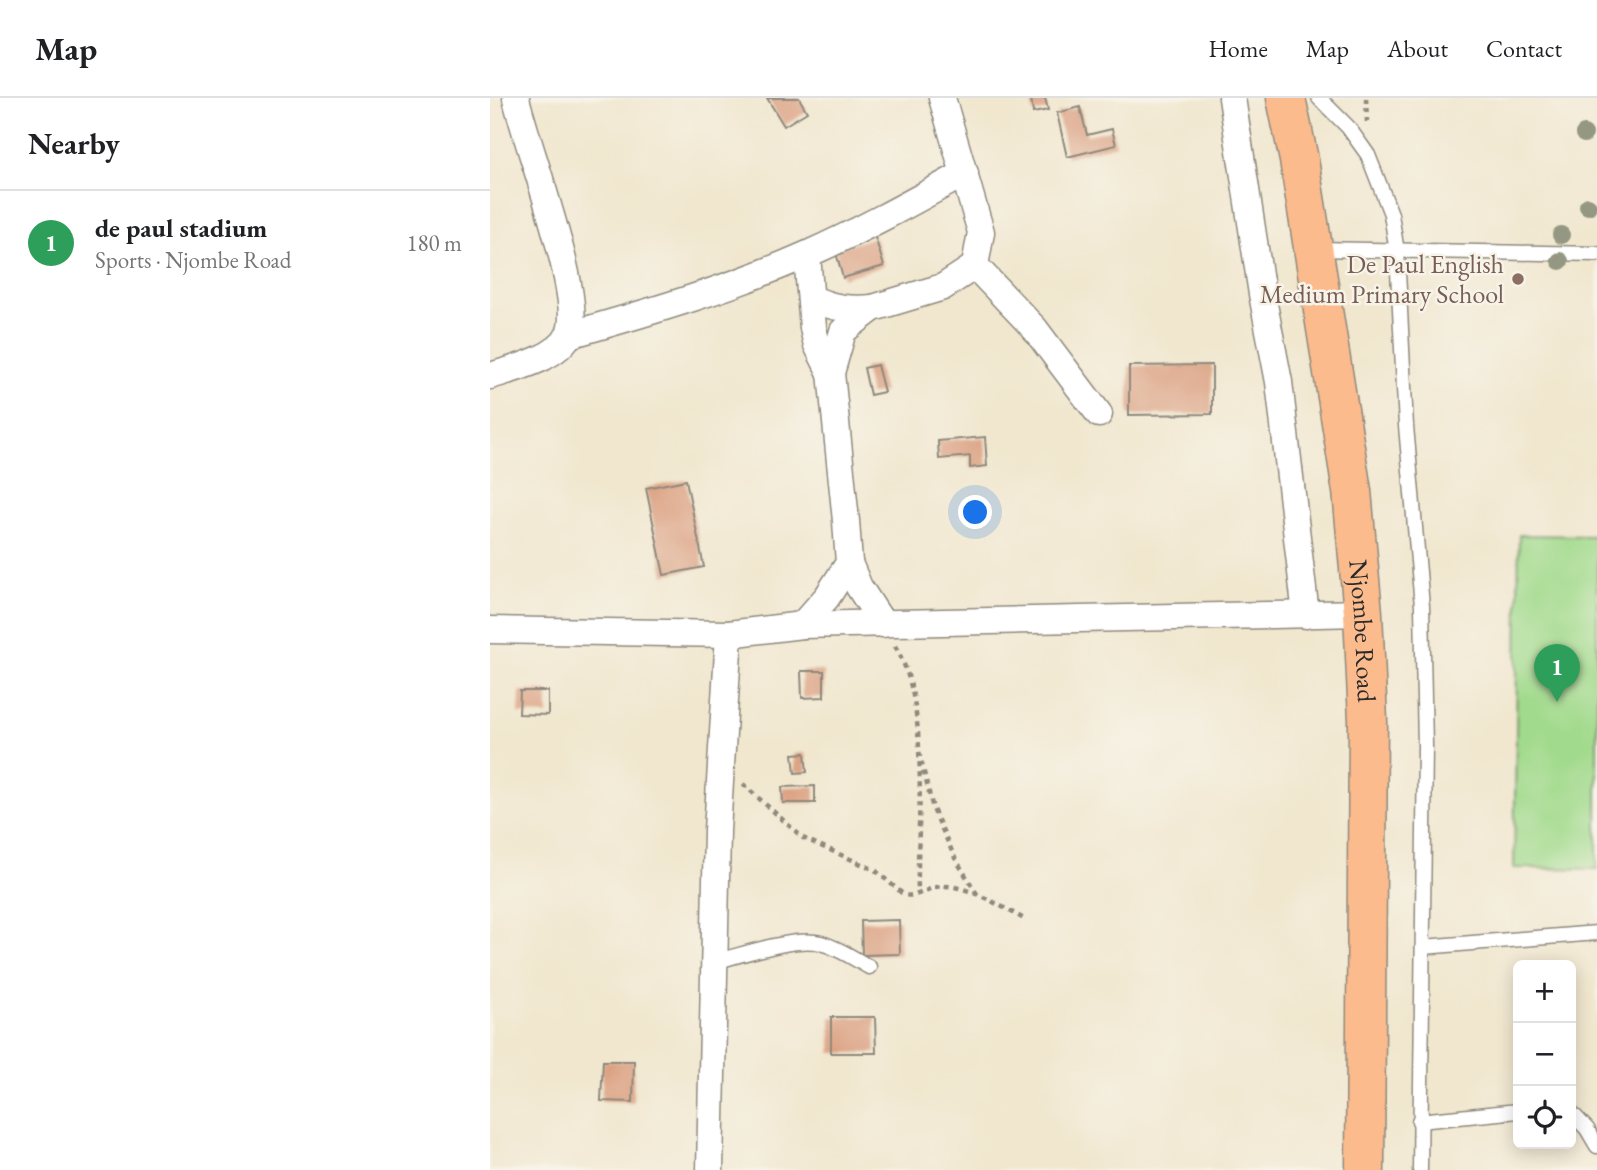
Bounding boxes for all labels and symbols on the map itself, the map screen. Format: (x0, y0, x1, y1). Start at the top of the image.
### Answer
place label: De Paul English Medium Primary School (1260, 247, 1504, 311)
marker: De Paul English Medium Primary School (1510, 271, 1526, 287)
your location (958, 495, 992, 529)
street label: Njombe Road (1341, 558, 1384, 704)
pin: 1 (1534, 644, 1580, 702)

